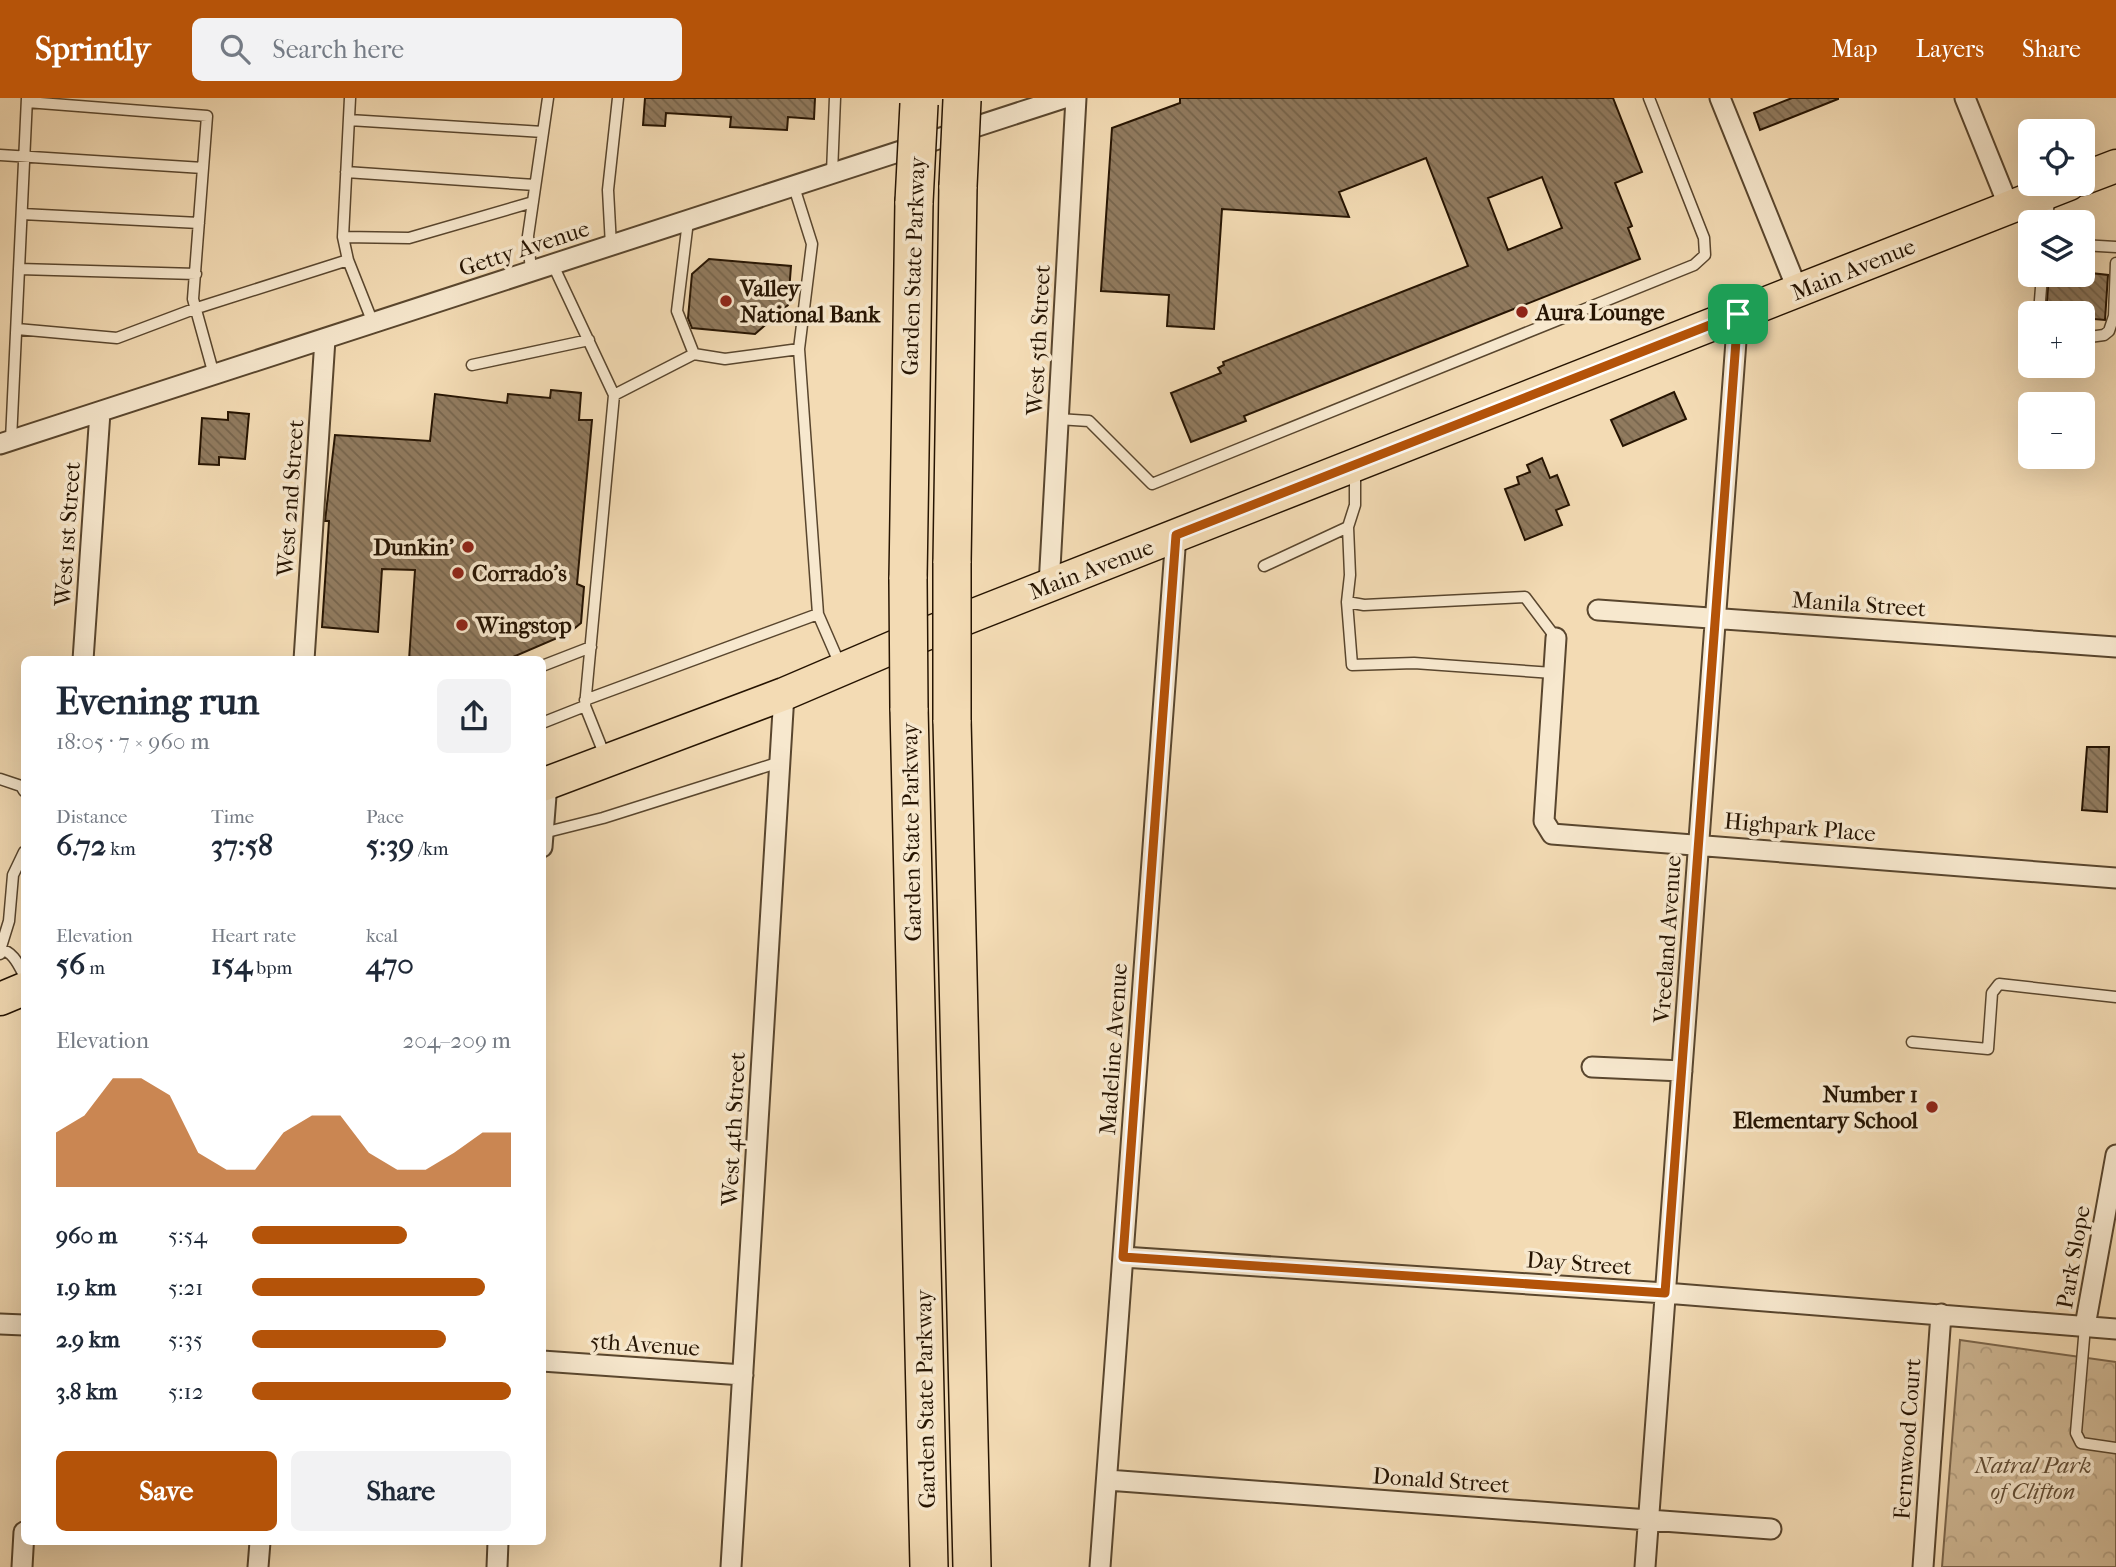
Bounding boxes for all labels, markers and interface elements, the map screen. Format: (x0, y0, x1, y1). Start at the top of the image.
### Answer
search box (192, 18, 682, 81)
text: Sprintly (35, 30, 150, 69)
icon: search (216, 30, 254, 68)
text: Search here (272, 34, 404, 65)
text: Map (1832, 35, 1878, 63)
text: Layers (1916, 35, 1984, 63)
text: Share (2022, 35, 2081, 63)
map controls (2018, 119, 2095, 469)
button: locate (2018, 119, 2095, 196)
street label: Garden State Parkway (896, 155, 931, 376)
button: layers (2018, 210, 2095, 287)
street label: Getty Avenue (456, 215, 593, 282)
street label: Main Avenue (1787, 232, 1919, 307)
street label: West 5th Street (1021, 264, 1056, 417)
place label: Valley National Bank (739, 275, 881, 328)
pin (1708, 284, 1768, 344)
marker: Valley National Bank (718, 293, 734, 309)
icon: arrive (1719, 295, 1757, 333)
place label: Aura Lounge (1534, 299, 1665, 326)
button: + (2018, 301, 2095, 378)
marker: Aura Lounge (1514, 304, 1530, 320)
button: − (2018, 392, 2095, 469)
street label: West 2nd Street (271, 419, 309, 578)
street label: West 1st Street (49, 461, 86, 608)
street label: Main Avenue (1025, 533, 1157, 606)
place label: Dunkin' (373, 534, 454, 561)
marker: Dunkin' (460, 539, 476, 555)
place label: Corrado's (472, 560, 567, 587)
marker: Corrado's (450, 565, 466, 581)
street label: Manila Street (1791, 586, 1927, 623)
place label: Wingstop (475, 612, 572, 639)
marker: Wingstop (454, 617, 470, 633)
text: Evening run (56, 679, 259, 724)
button: share (437, 679, 511, 753)
street label: Garden State Parkway (896, 722, 927, 942)
text: 18:05 · 7 × 960 m (56, 728, 210, 755)
text: Distance (56, 806, 127, 828)
text: Time (211, 806, 254, 828)
text: Pace (366, 806, 404, 828)
street label: Highpark Place (1723, 807, 1877, 848)
text: 6.72 (56, 828, 106, 863)
text: 37:58 (211, 828, 273, 863)
text: 5:39 (366, 828, 414, 863)
text: km (106, 838, 136, 860)
text: /km (414, 838, 449, 860)
street label: Vreeland Avenue (1648, 854, 1687, 1025)
text: Elevation (56, 925, 133, 947)
text: Heart rate (211, 925, 296, 947)
text: kcal (366, 925, 398, 947)
text: 56 (56, 947, 85, 982)
text: 154 (211, 947, 252, 982)
text: 470 (366, 947, 414, 982)
text: m (85, 957, 105, 979)
text: bpm (252, 957, 292, 979)
street label: Madeline Avenue (1094, 962, 1133, 1136)
text: Elevation (56, 1027, 149, 1054)
text: 204–209 m (402, 1027, 511, 1054)
street label: West 4th Street (716, 1051, 751, 1208)
place label: Number 1 Elementary School (1733, 1081, 1919, 1134)
marker: Number 1 Elementary School (1924, 1099, 1940, 1115)
street label: Park Slope (2051, 1203, 2096, 1311)
text: 960 m (56, 1222, 117, 1249)
text: 5:54 (168, 1222, 207, 1249)
street label: Day Street (1525, 1246, 1633, 1281)
text: 1.9 km (56, 1274, 116, 1301)
text: 5:21 (168, 1274, 204, 1301)
street label: Garden State Parkway (910, 1289, 941, 1509)
text: 2.9 km (56, 1326, 120, 1353)
text: 5:35 (168, 1326, 203, 1353)
street label: 5th Avenue (589, 1327, 701, 1362)
street label: Fernwood Court (1888, 1357, 1927, 1521)
text: 3.8 km (56, 1378, 117, 1405)
text: 5:12 (168, 1378, 204, 1405)
button: Save (56, 1451, 277, 1531)
button: Share (291, 1451, 511, 1531)
park label: Natral Park of Clifton (1973, 1452, 2092, 1505)
street label: Donald Street (1371, 1462, 1510, 1499)

